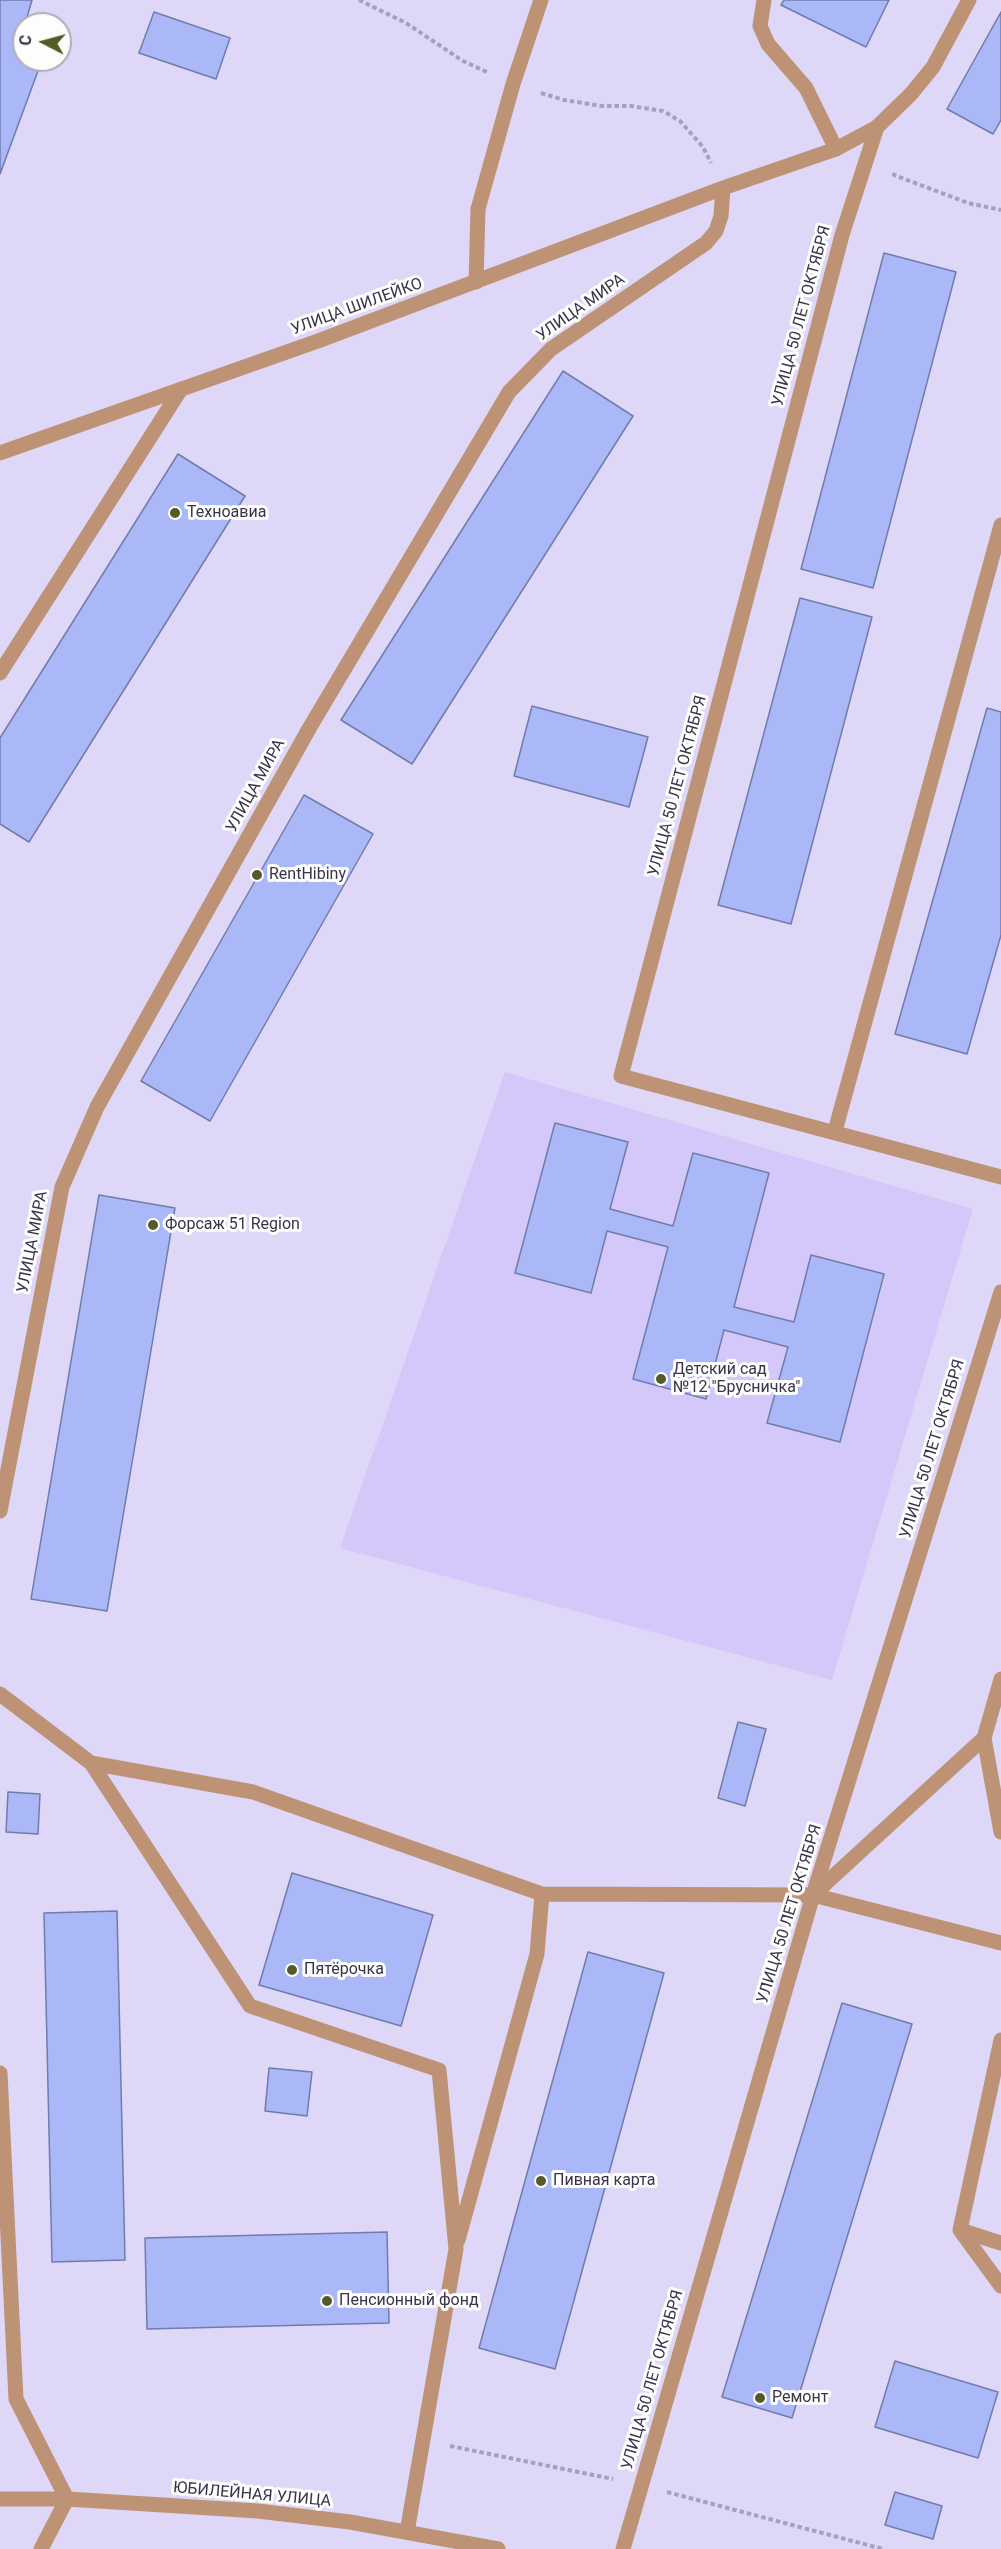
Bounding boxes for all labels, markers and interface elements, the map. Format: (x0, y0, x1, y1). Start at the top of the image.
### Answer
north arrow (12, 12, 72, 72)
text: С (16, 34, 36, 46)
street label: УЛИЦА 50 ЛЕТ ОКТЯБРЯ (769, 224, 835, 408)
street label: УЛИЦА МИРА (533, 270, 629, 346)
street label: УЛИЦА ШИЛЕЙКО (289, 274, 425, 340)
place label: Техноавиа (187, 503, 266, 523)
marker: Техноавиа (168, 506, 182, 520)
street label: УЛИЦА 50 ЛЕТ ОКТЯБРЯ (645, 694, 711, 878)
street label: УЛИЦА МИРА (223, 736, 289, 836)
place label: RentHibiny (269, 865, 346, 885)
marker: RentHibiny (250, 868, 264, 882)
street label: УЛИЦА МИРА (14, 1189, 52, 1295)
place label: Форсаж 51 Region (165, 1215, 300, 1235)
marker: Форсаж 51 Region (146, 1218, 160, 1232)
street label: УЛИЦА 50 ЛЕТ ОКТЯБРЯ (897, 1357, 969, 1541)
place label: Детский сад №12 "Брусничка" (673, 1360, 800, 1398)
marker: Детский сад №12 "Брусничка" (654, 1372, 668, 1386)
street label: УЛИЦА 50 ЛЕТ ОКТЯБРЯ (754, 1822, 826, 2006)
place label: Пятёрочка (304, 1960, 384, 1980)
marker: Пятёрочка (285, 1963, 299, 1977)
place label: Пивная карта (553, 2171, 655, 2191)
marker: Пивная карта (534, 2174, 548, 2188)
street label: УЛИЦА 50 ЛЕТ ОКТЯБРЯ (618, 2288, 688, 2472)
place label: Пенсионный фонд (339, 2291, 479, 2311)
marker: Пенсионный фонд (320, 2294, 334, 2308)
place label: Ремонт (772, 2388, 828, 2408)
marker: Ремонт (753, 2391, 767, 2405)
street label: ЮБИЛЕЙНАЯ УЛИЦА (172, 2479, 332, 2511)

